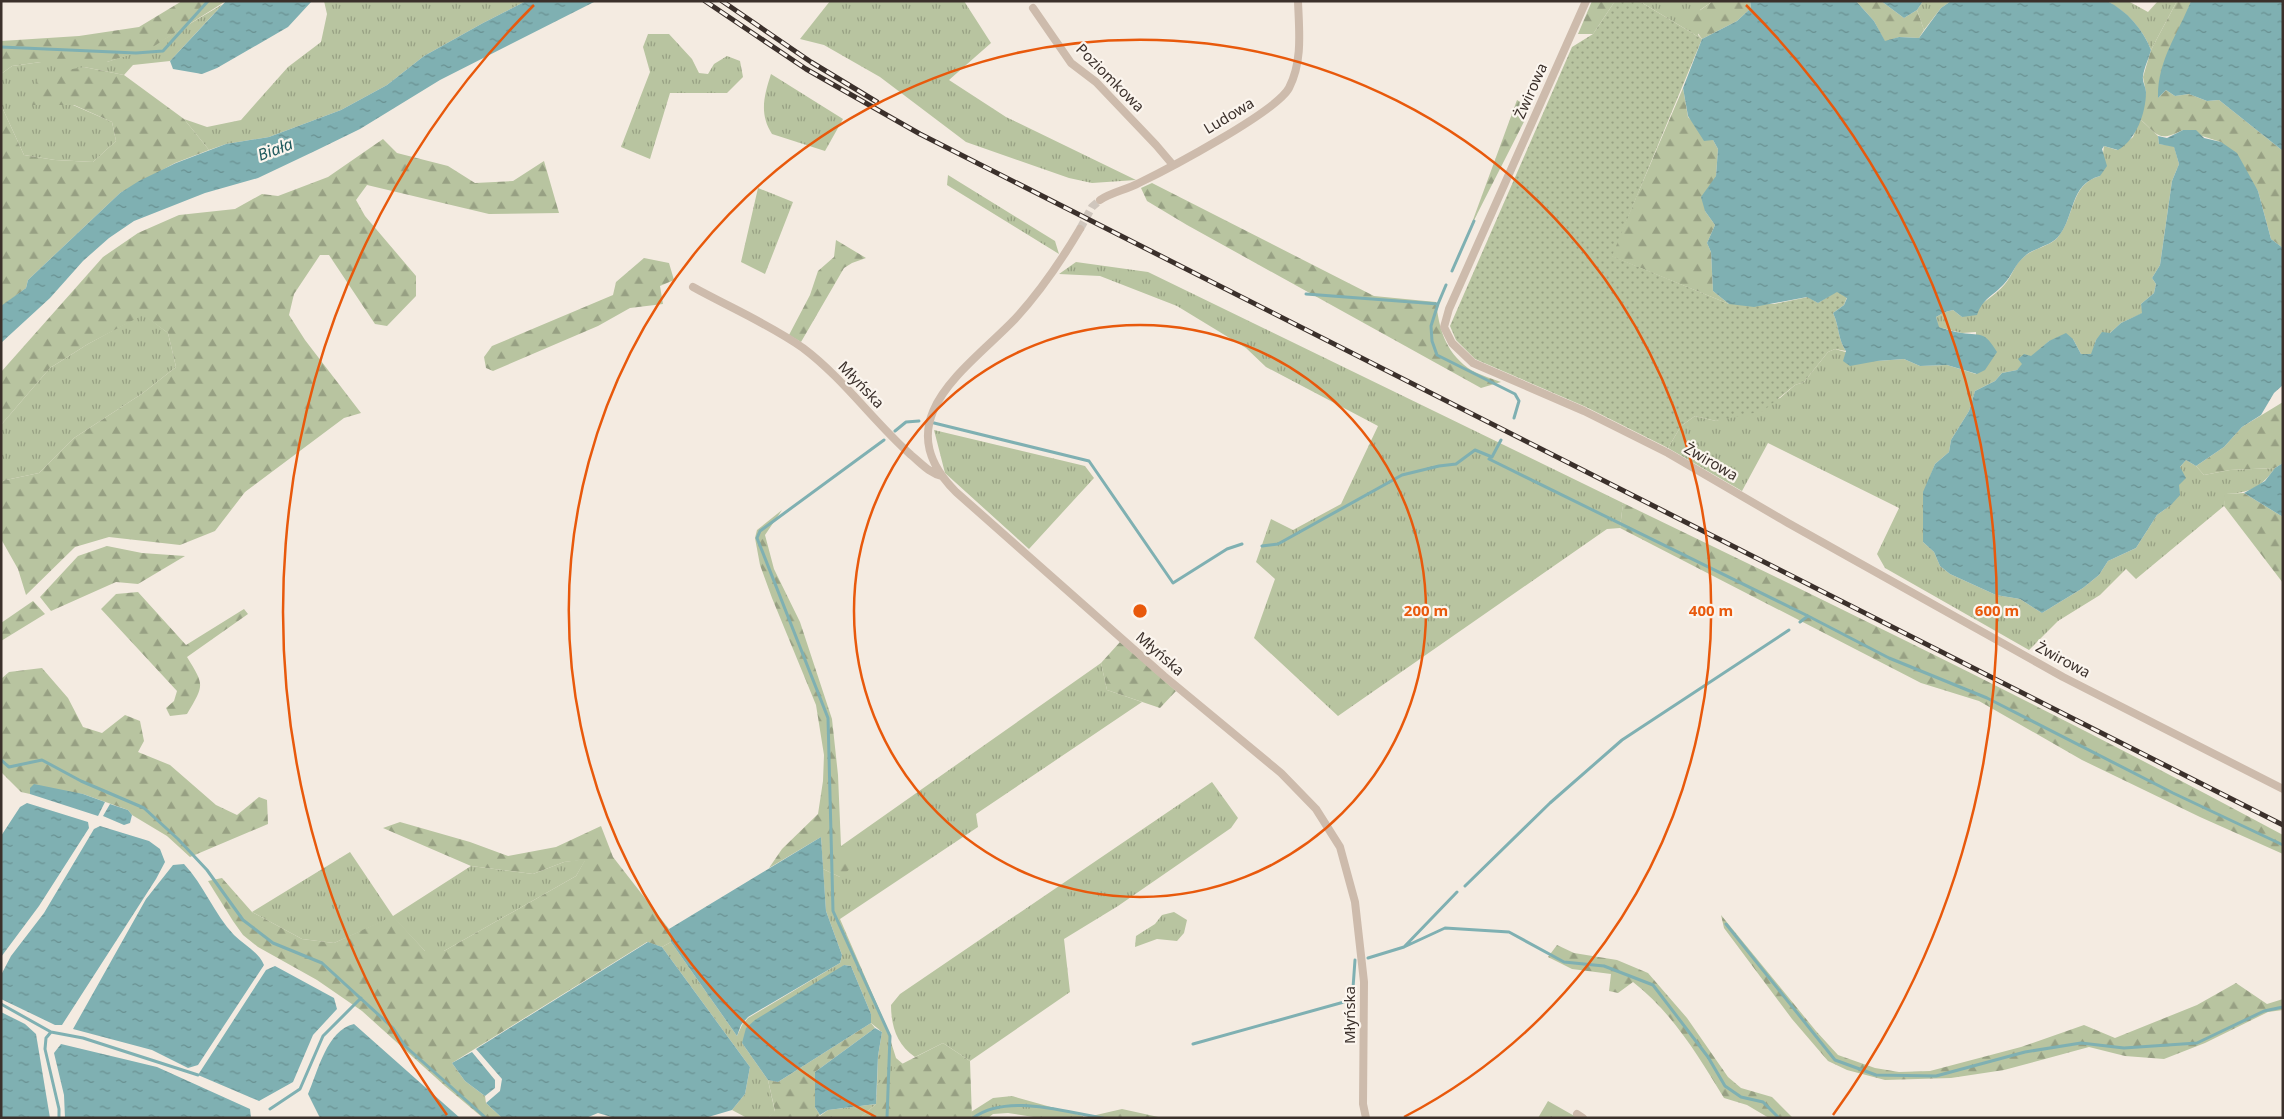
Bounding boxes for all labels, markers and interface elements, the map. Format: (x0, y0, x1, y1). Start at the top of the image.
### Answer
street label: Poziomkowa (1072, 39, 1149, 116)
street label: Żwirowa (1509, 60, 1551, 122)
street label: Ludowa (1200, 92, 1257, 138)
water label: Biała (254, 132, 296, 166)
street label: Młyńska (834, 356, 889, 412)
street label: Żwirowa (1681, 438, 1742, 485)
text: 200 m (1404, 600, 1448, 620)
text: 400 m (1689, 600, 1733, 620)
text: 600 m (1975, 600, 2019, 620)
centre of rings (1131, 602, 1149, 620)
street label: Młyńska (1132, 627, 1189, 680)
street label: Żwirowa (2033, 636, 2094, 682)
street label: Młyńska (1339, 986, 1359, 1044)

